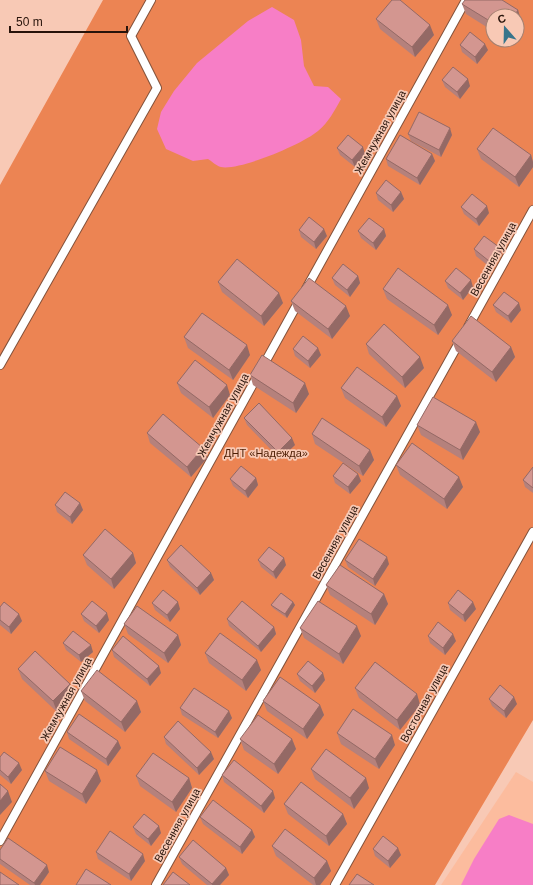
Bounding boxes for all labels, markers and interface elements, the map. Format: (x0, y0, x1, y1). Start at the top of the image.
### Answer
scale bar (10, 8, 127, 34)
north arrow (485, 8, 525, 48)
text: С (496, 12, 507, 26)
text: 50 m (16, 15, 43, 29)
street label: Жемчужная улица (352, 87, 408, 176)
street label: Весенняя улица (468, 219, 519, 298)
street label: Жемчужная улица (195, 370, 251, 459)
park label: ДНТ «Надежда» (224, 447, 308, 459)
street label: Весенняя улица (310, 502, 361, 581)
street label: Жемчужная улица (38, 654, 94, 743)
street label: Восточная улица (398, 661, 451, 744)
street label: Весенняя улица (152, 785, 203, 864)

